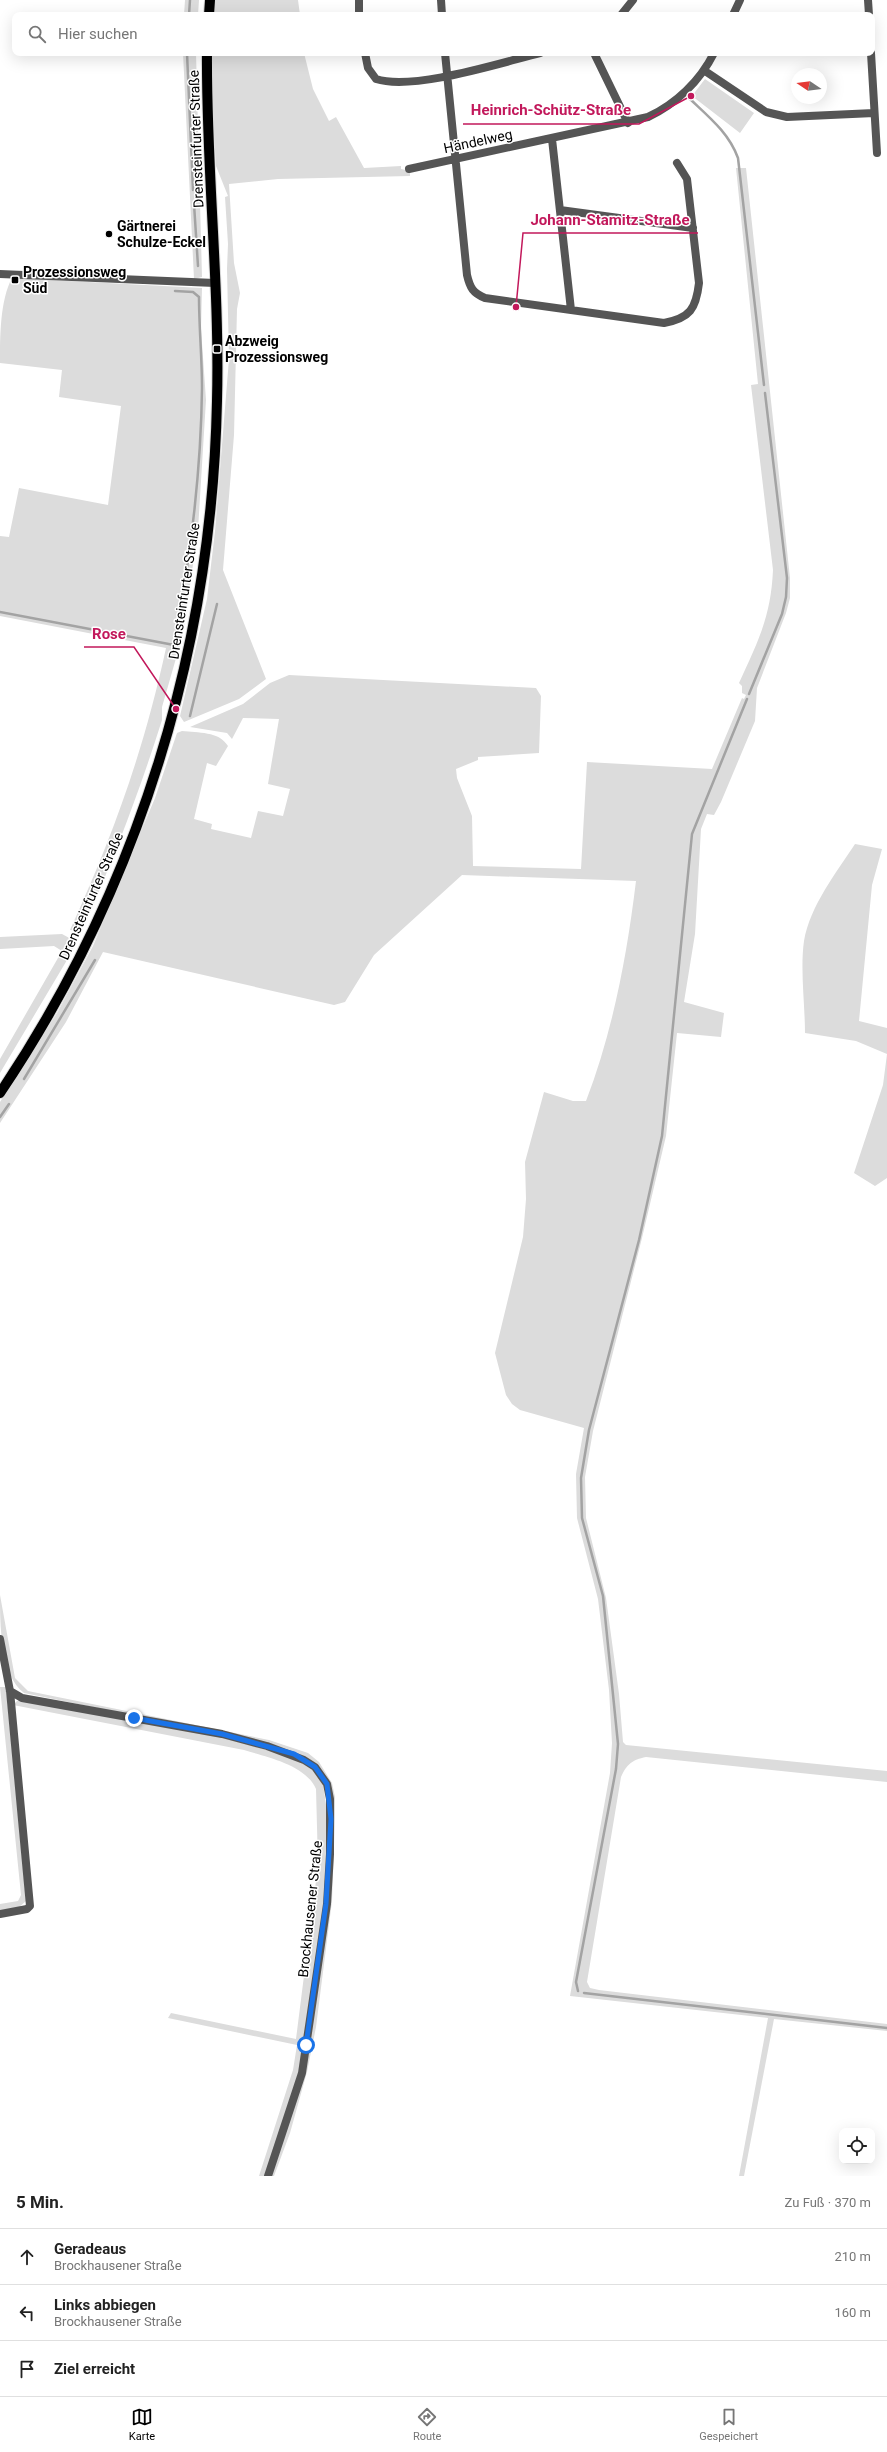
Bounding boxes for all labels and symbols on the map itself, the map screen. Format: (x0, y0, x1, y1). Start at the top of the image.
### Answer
north arrow (791, 68, 827, 104)
street label: Drensteinfurter Straße (186, 70, 206, 208)
callout: Heinrich-Schütz-Straße (463, 97, 639, 124)
text: Heinrich-Schütz-Straße (471, 101, 631, 119)
street label: Händelweg (442, 126, 514, 156)
callout: Johann-Stamitz-Straße (523, 206, 698, 233)
text: Johann-Stamitz-Straße (530, 211, 690, 229)
place label: Gärtnerei Schulze-Eckel (117, 218, 206, 250)
marker: Gärtnerei Schulze-Eckel (104, 229, 114, 239)
place label: Prozessionsweg Süd (23, 264, 126, 296)
marker: Prozessionsweg Süd (10, 275, 20, 285)
place label: Abzweig Prozessionsweg (225, 333, 328, 365)
marker: Abzweig Prozessionsweg (212, 344, 222, 354)
street label: Drensteinfurter Straße (165, 522, 203, 660)
callout: Rose (84, 620, 134, 647)
text: Rose (92, 625, 126, 643)
street label: Drensteinfurter Straße (56, 830, 126, 962)
route end (125, 1709, 143, 1727)
street label: Brockhausener Straße (295, 1840, 325, 1978)
route start (297, 2036, 315, 2054)

